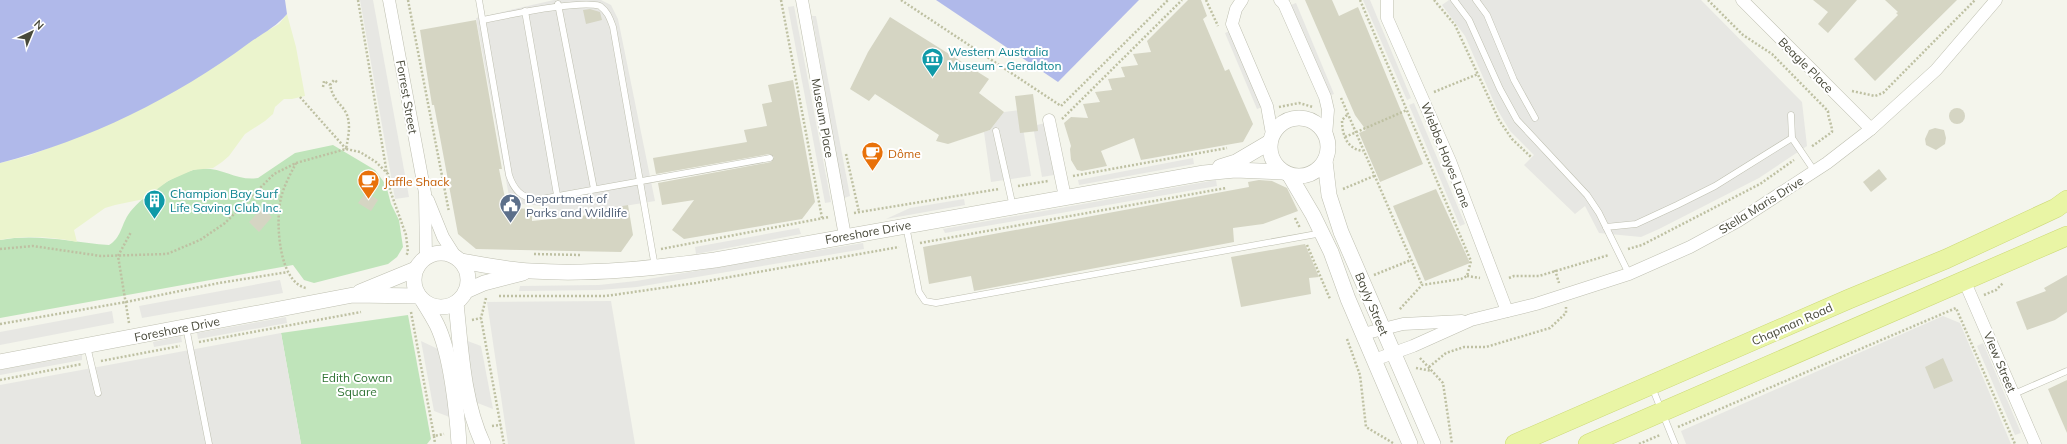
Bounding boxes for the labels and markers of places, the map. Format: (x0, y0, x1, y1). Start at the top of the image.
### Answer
place label: Western Australia Museum - Geraldton (948, 44, 1061, 73)
museum icon: Western Australia Museum - Geraldton (919, 45, 945, 78)
cafe icon: Dôme (859, 140, 885, 173)
place label: Dôme (888, 146, 921, 161)
cafe icon: Jaffle Shack (355, 168, 381, 201)
place label: Jaffle Shack (384, 174, 450, 189)
place label: Champion Bay Surf Life Saving Club Inc. (170, 186, 281, 215)
building icon: Champion Bay Surf Life Saving Club Inc. (142, 187, 168, 220)
place label: Department of Parks and Wildlife (526, 191, 627, 220)
public building icon: Department of Parks and Wildlife (498, 192, 524, 225)

